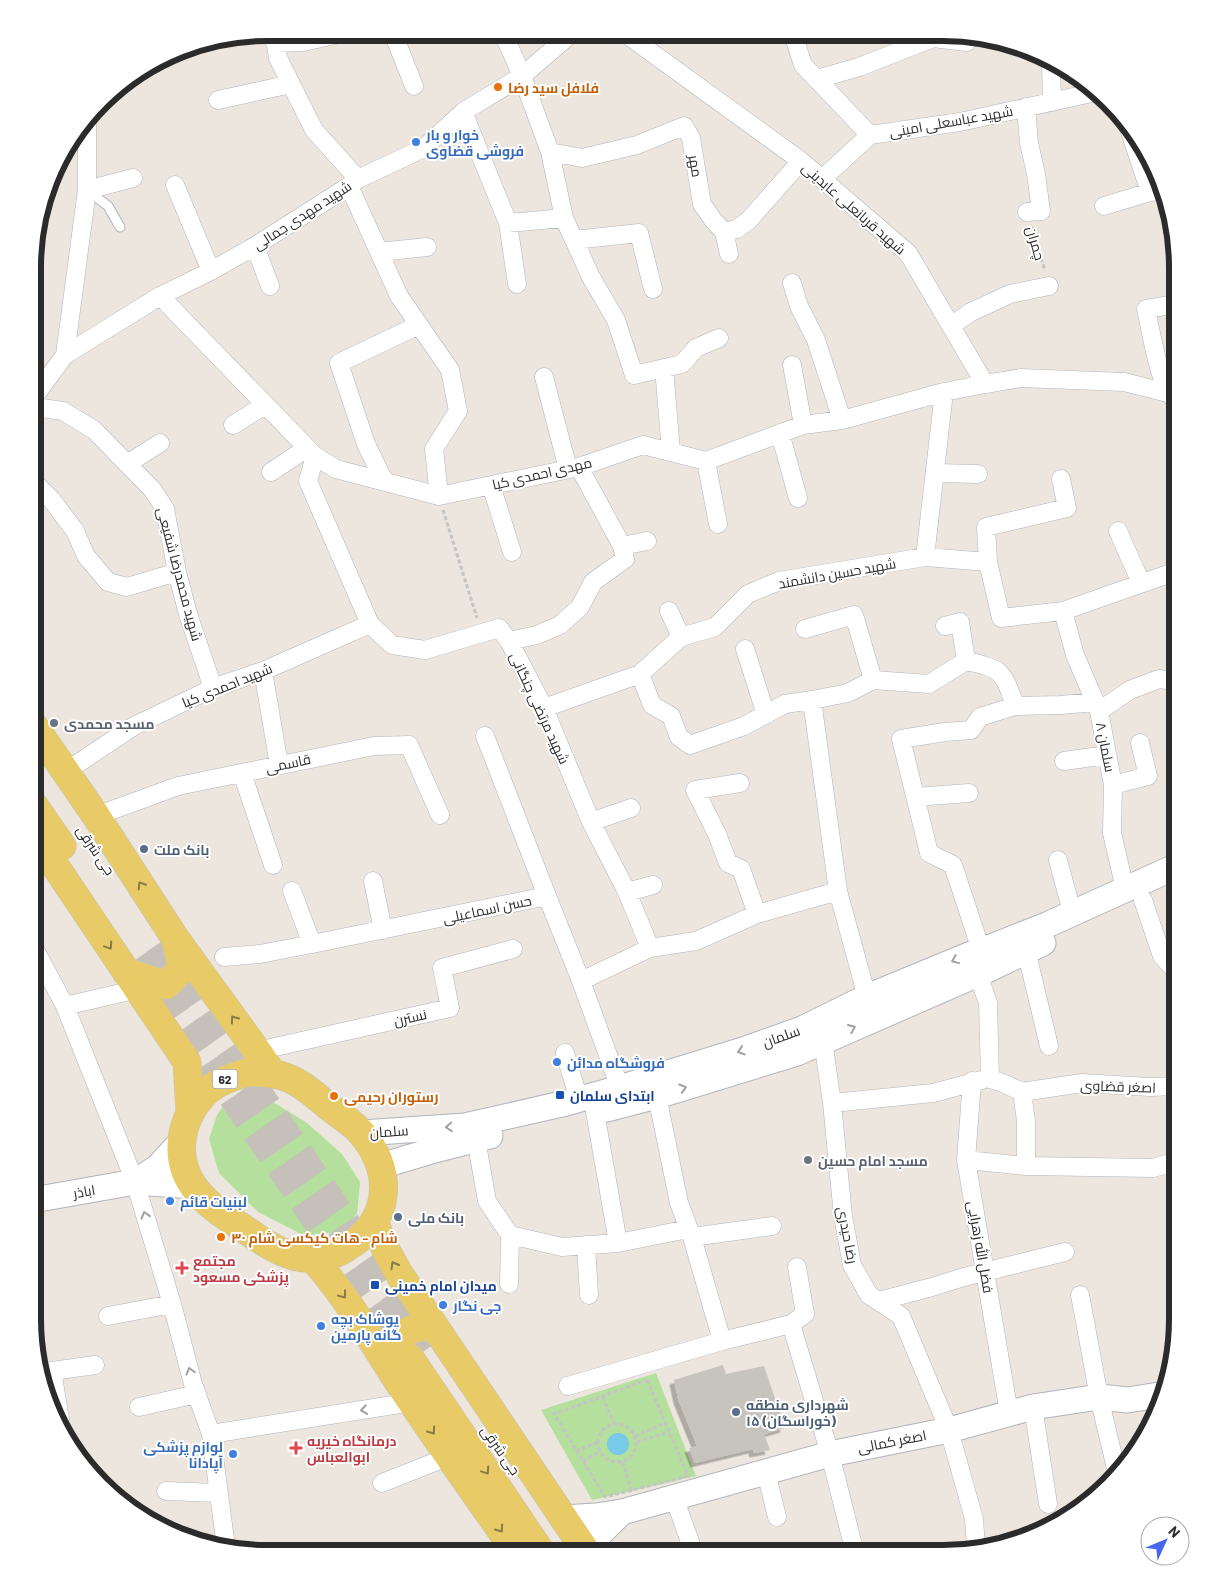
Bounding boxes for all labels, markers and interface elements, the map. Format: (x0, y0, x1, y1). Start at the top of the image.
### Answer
place label: فلافل سید رضا (508, 79, 599, 97)
marker: فلافل سید رضا (492, 81, 504, 93)
street label: شهید عباسعلی امینی (888, 102, 1014, 140)
place label: خوار و بار فروشی قضاوی (425, 126, 524, 160)
marker: خوار و بار فروشی قضاوی (410, 136, 422, 148)
street label: مهر (686, 153, 706, 178)
street label: شهید قربانعلی عابدینی (799, 158, 909, 258)
street label: شهید مهدی جمالی (250, 177, 354, 253)
street label: چمران (1021, 224, 1049, 262)
street label: مهدی احمدی کیا (490, 453, 594, 493)
street label: شهید محمدرضا شفیعی (154, 505, 206, 643)
street label: شهید حسین دانشمند (777, 554, 897, 592)
street label: شهید مرتضی چنگانی (505, 649, 573, 767)
street label: شهید احمدی کیا (179, 659, 275, 711)
place label: مسجد محمدی (64, 715, 155, 732)
marker: مسجد محمدی (48, 717, 60, 729)
street label: سلمان ۸ (1093, 721, 1119, 773)
street label: قاسمی (264, 750, 312, 776)
street label: جی شرقی (73, 822, 119, 878)
place label: بانک ملت (154, 841, 209, 858)
marker: بانک ملت (138, 843, 150, 855)
one-way arrow (138, 882, 147, 891)
street label: حسن اسماعیلی (441, 891, 533, 927)
one-way arrow (103, 940, 112, 950)
one-way arrow (951, 954, 960, 964)
street label: نسترن (392, 1005, 428, 1029)
one-way arrow (231, 1015, 240, 1024)
street label: سلمان (760, 1021, 802, 1051)
one-way arrow (847, 1024, 856, 1035)
one-way arrow (738, 1045, 746, 1055)
place label: فروشگاه مدائن (567, 1054, 665, 1072)
marker: فروشگاه مدائن (551, 1056, 563, 1068)
road number: 62 (212, 1070, 238, 1088)
street label: اصغر قضاوی (1080, 1076, 1156, 1096)
one-way arrow (678, 1084, 686, 1094)
place label: ابتدای سلمان (570, 1087, 655, 1104)
place label: رستوران رحیمی (344, 1088, 439, 1106)
marker: ابتدای سلمان (554, 1089, 566, 1101)
marker: رستوران رحیمی (328, 1090, 340, 1102)
street label: سلمان (369, 1121, 409, 1141)
one-way arrow (445, 1121, 453, 1132)
place label: مسجد امام حسین (818, 1152, 928, 1171)
marker: مسجد امام حسین (802, 1154, 814, 1166)
street label: اباذر (71, 1181, 96, 1201)
place label: لبنیات قائم (180, 1193, 247, 1212)
marker: لبنیات قائم (164, 1195, 176, 1207)
street label: فضل الله زهرایی (965, 1200, 997, 1294)
street label: رضا حیدری (834, 1205, 862, 1265)
place label: بانک ملی (408, 1209, 464, 1227)
one-way arrow (140, 1211, 150, 1219)
marker: بانک ملی (392, 1211, 404, 1223)
place label: ۳۰ شام - هات کیکسی شام (231, 1229, 398, 1248)
marker: ۳۰ شام - هات کیکسی شام (215, 1231, 227, 1243)
place label: مجتمع پزشکی مسعود (193, 1252, 289, 1288)
marker: مجتمع پزشکی مسعود (175, 1261, 189, 1275)
one-way arrow (390, 1261, 400, 1270)
place label: میدان امام خمینی (385, 1277, 497, 1296)
marker: میدان امام خمینی (369, 1279, 381, 1291)
one-way arrow (338, 1289, 346, 1298)
place label: جی نگار (452, 1297, 501, 1315)
marker: جی نگار (437, 1299, 449, 1311)
place label: پوشاک بچه گانه پارمین (331, 1310, 401, 1346)
marker: پوشاک بچه گانه پارمین (315, 1320, 327, 1332)
one-way arrow (185, 1367, 195, 1376)
place label: شهرداری منطقه ۱۵ (خوراسگان) (746, 1396, 849, 1430)
one-way arrow (360, 1404, 368, 1414)
marker: شهرداری منطقه ۱۵ (خوراسگان) (730, 1406, 742, 1418)
street label: جی شرقی (478, 1422, 524, 1478)
one-way arrow (426, 1425, 435, 1435)
street label: اصغر کمالی (856, 1426, 928, 1456)
place label: درمانگاه خیریه ابوالعباس (307, 1432, 397, 1466)
place label: لوازم پزشکی آپادانا (143, 1438, 224, 1474)
marker: درمانگاه خیریه ابوالعباس (289, 1441, 303, 1455)
marker: لوازم پزشکی آپادانا (227, 1448, 239, 1460)
one-way arrow (480, 1465, 489, 1475)
north arrow (1140, 1516, 1190, 1566)
text: N (1165, 1522, 1184, 1541)
one-way arrow (494, 1524, 503, 1533)

